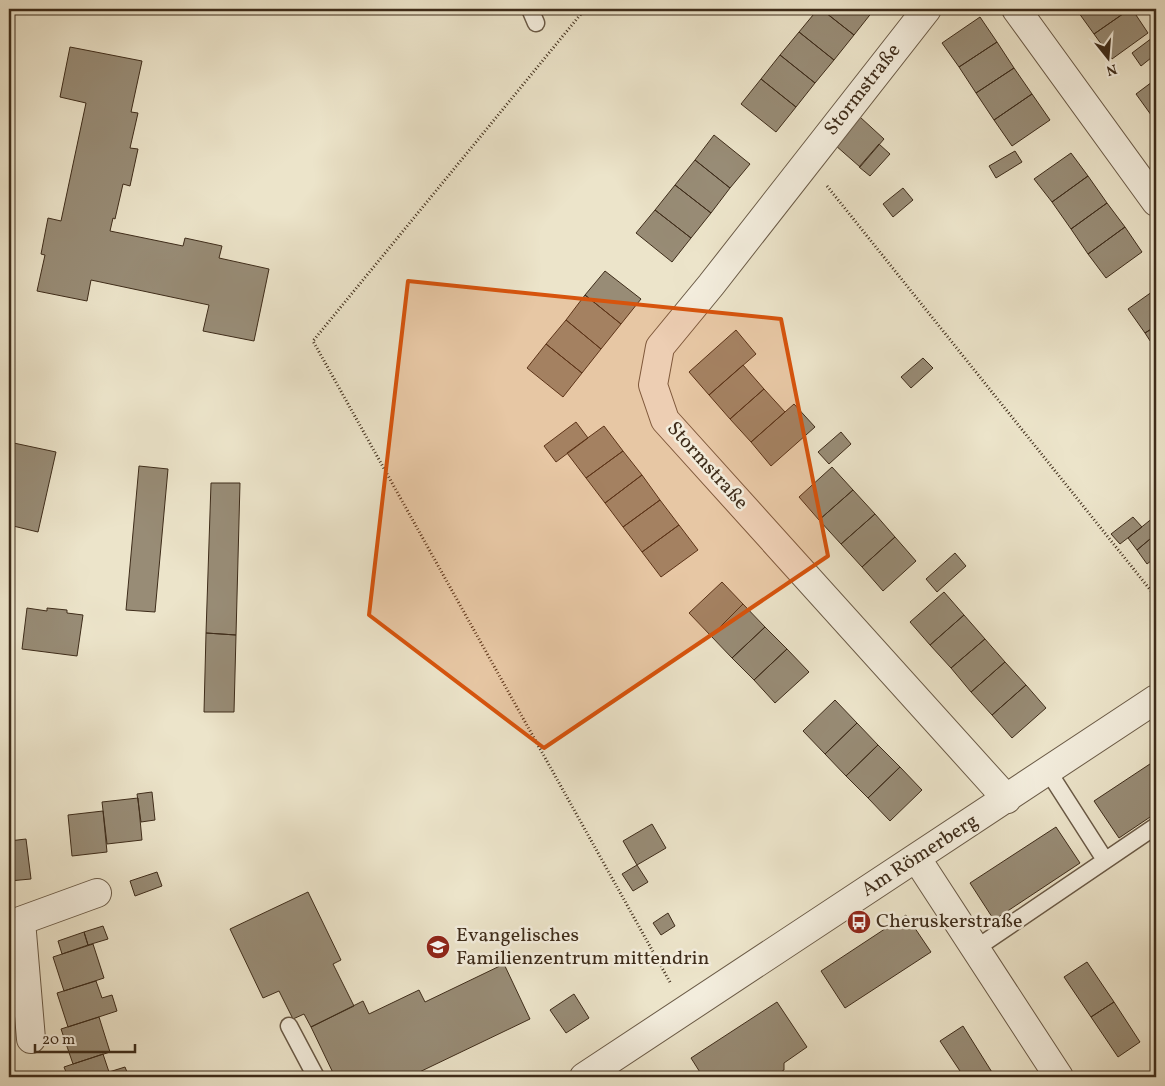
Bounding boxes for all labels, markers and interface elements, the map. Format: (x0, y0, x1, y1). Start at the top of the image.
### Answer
north arrow (1082, 32, 1132, 82)
street label: Stormstraße (818, 38, 908, 142)
text: N (1104, 58, 1119, 80)
street label: Stormstraße (660, 416, 754, 516)
street label: Am Römerberg (856, 808, 984, 904)
place label: Cheruskerstraße (876, 908, 1023, 936)
bus stop icon: Cheruskerstraße (846, 909, 872, 935)
place label: Evangelisches Familienzentrum mittendrin (456, 922, 710, 973)
school or university icon: Evangelisches Familienzentrum mittendrin (425, 934, 451, 960)
scale bar (35, 1021, 135, 1053)
text: 20 m (42, 1030, 75, 1051)

